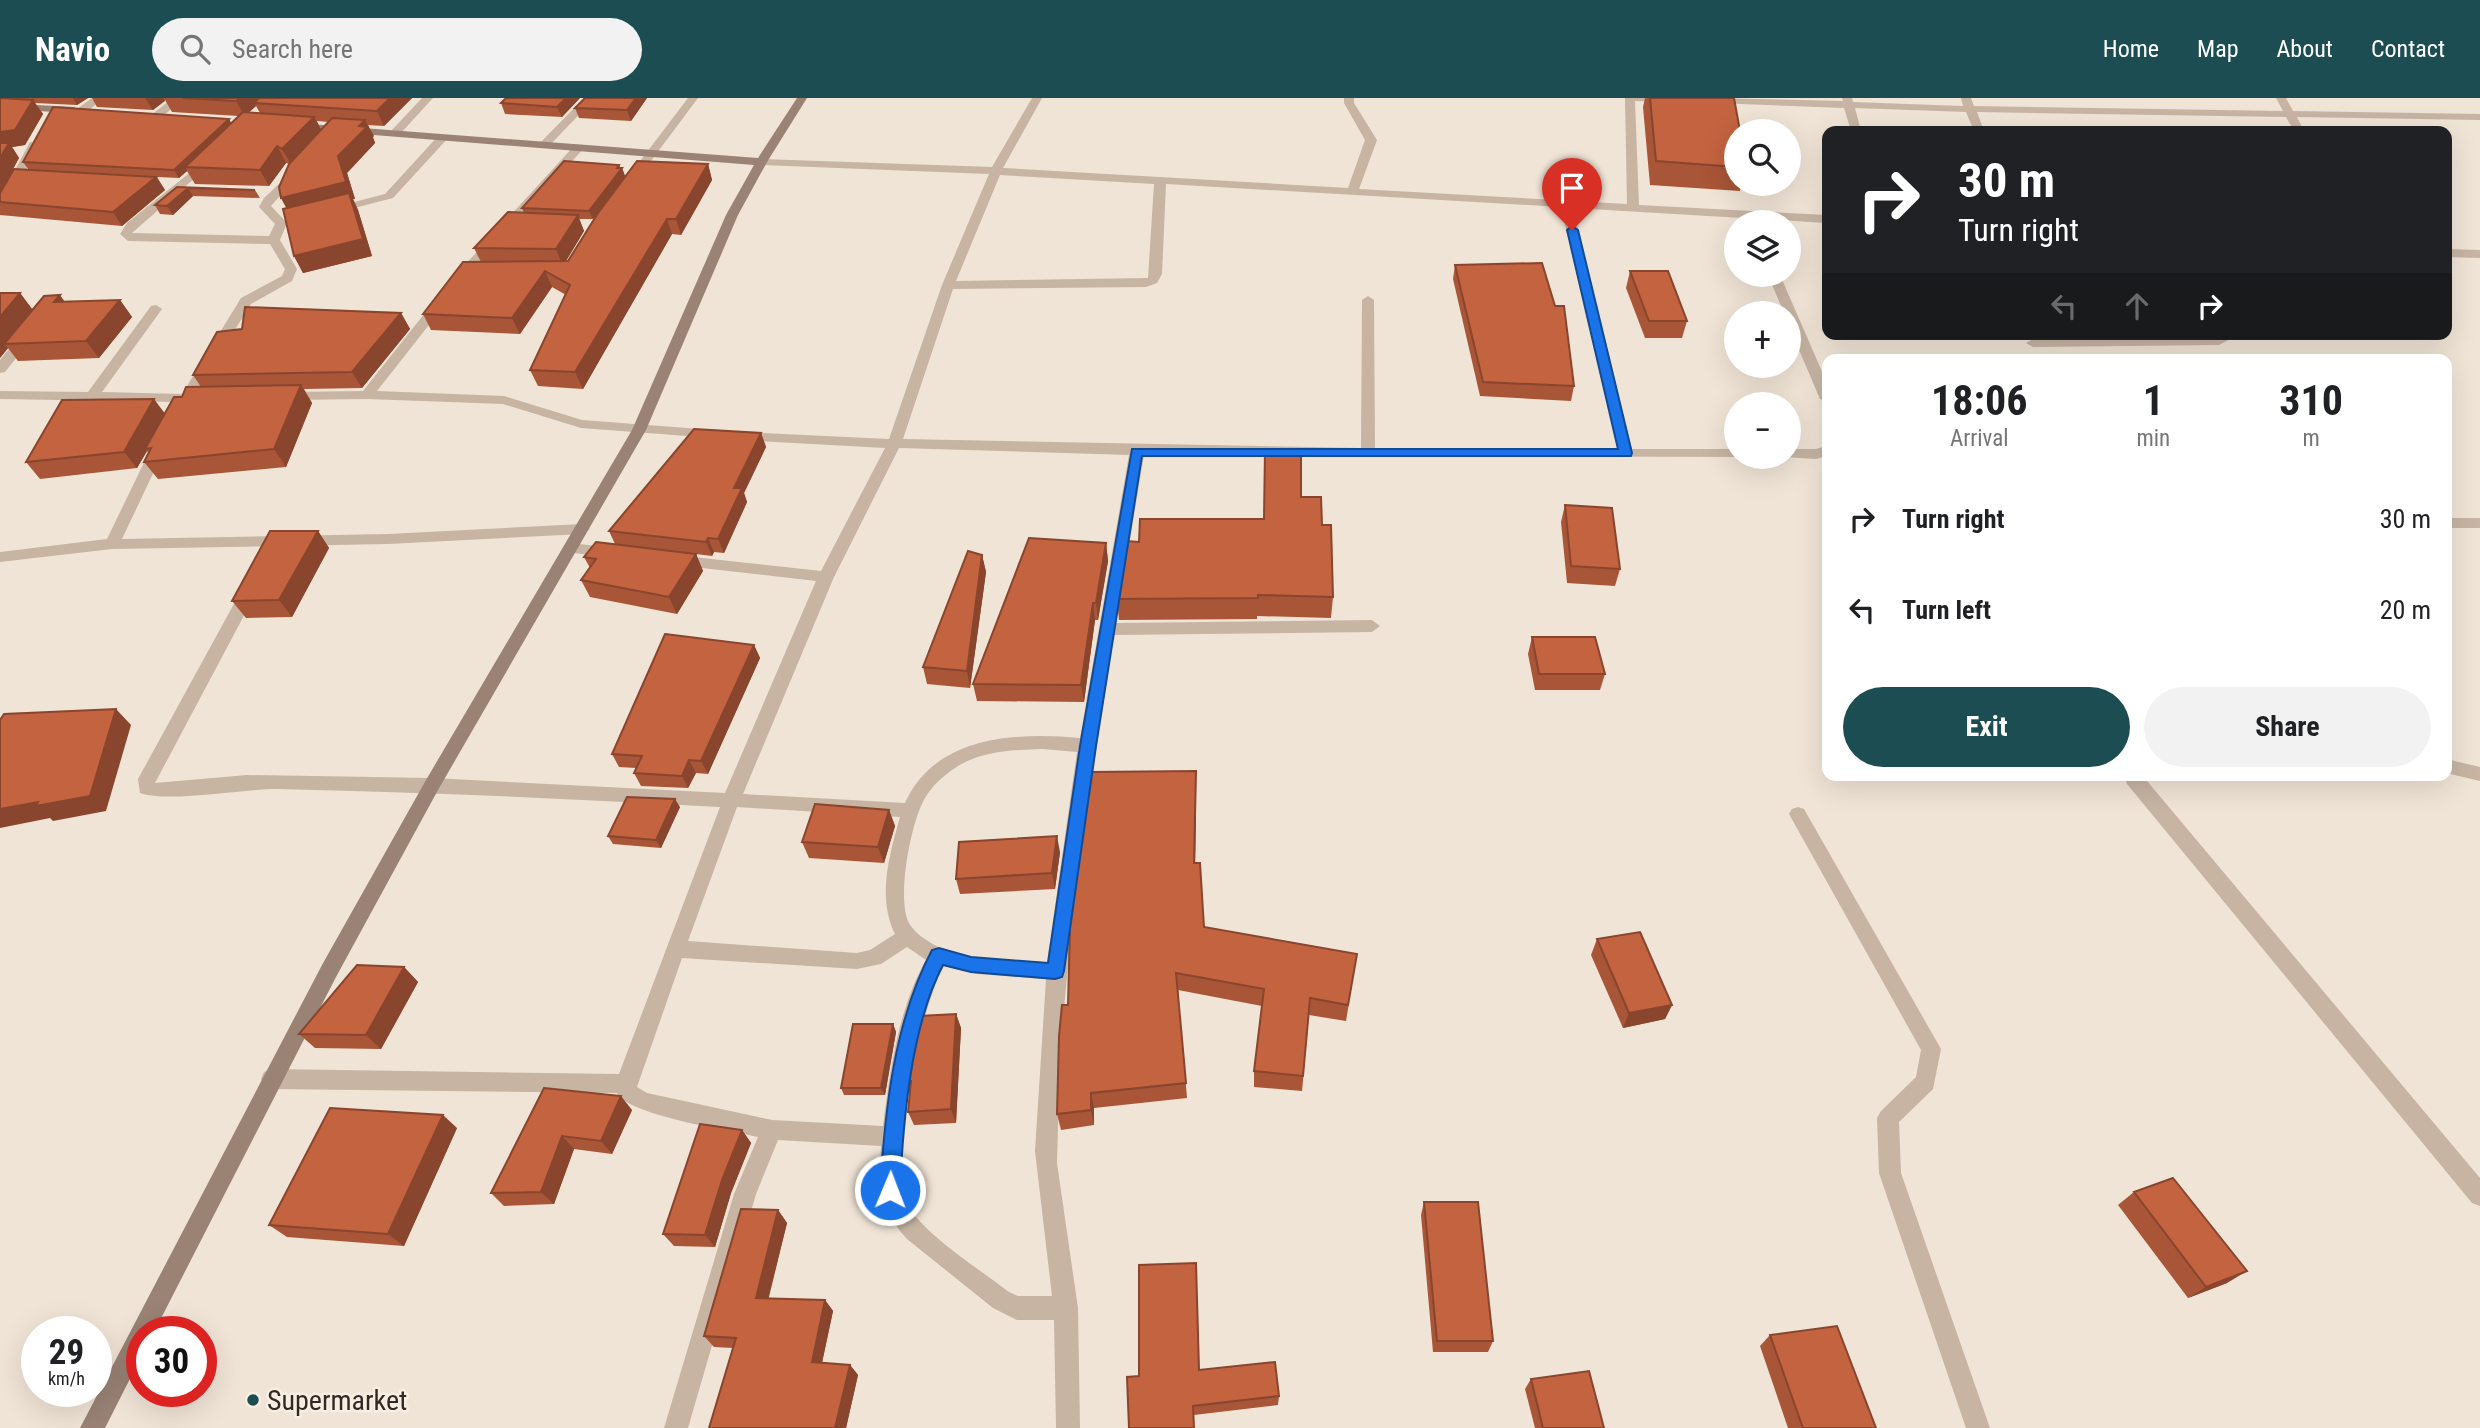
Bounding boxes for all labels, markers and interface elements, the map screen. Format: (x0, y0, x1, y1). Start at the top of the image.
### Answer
search box (152, 18, 642, 81)
text: Navio (35, 30, 110, 69)
icon: search (176, 30, 214, 68)
text: Search here (232, 34, 353, 64)
text: Home (2103, 35, 2159, 63)
text: Map (2197, 35, 2239, 63)
text: About (2277, 35, 2333, 63)
text: Contact (2371, 35, 2445, 63)
map controls (1724, 119, 1801, 469)
button: search (1724, 119, 1801, 196)
text: 30 m (1958, 152, 2055, 209)
icon: right (1843, 154, 1934, 245)
pin (1542, 158, 1602, 230)
icon: arrive (1553, 169, 1591, 207)
button: layers (1724, 210, 1801, 287)
text: Turn right (1958, 211, 2079, 249)
icon: left (2045, 287, 2083, 325)
icon: ahead (2118, 287, 2156, 325)
icon: right (2191, 287, 2229, 325)
button: + (1724, 301, 1801, 378)
text: 18:06 (1931, 376, 2027, 425)
text: 1 (2143, 376, 2164, 425)
text: 310 (2279, 376, 2343, 425)
button: − (1724, 392, 1801, 469)
text: Arrival (1950, 425, 2008, 452)
text: min (2136, 425, 2170, 452)
text: m (2302, 425, 2320, 452)
icon: right (1843, 500, 1881, 538)
text: Turn right (1902, 504, 2004, 534)
text: 30 m (2380, 504, 2431, 534)
icon: left (1843, 591, 1881, 629)
text: Turn left (1902, 595, 1991, 625)
text: 20 m (2380, 595, 2431, 625)
button: Exit (1843, 687, 2130, 767)
button: Share (2144, 687, 2431, 767)
position arrow (853, 1153, 927, 1227)
speed limit sign: 30 (126, 1316, 217, 1407)
text: 29 (49, 1332, 84, 1373)
text: km/h (48, 1368, 85, 1389)
place label: Supermarket (267, 1384, 407, 1417)
marker: Supermarket (245, 1392, 261, 1408)

